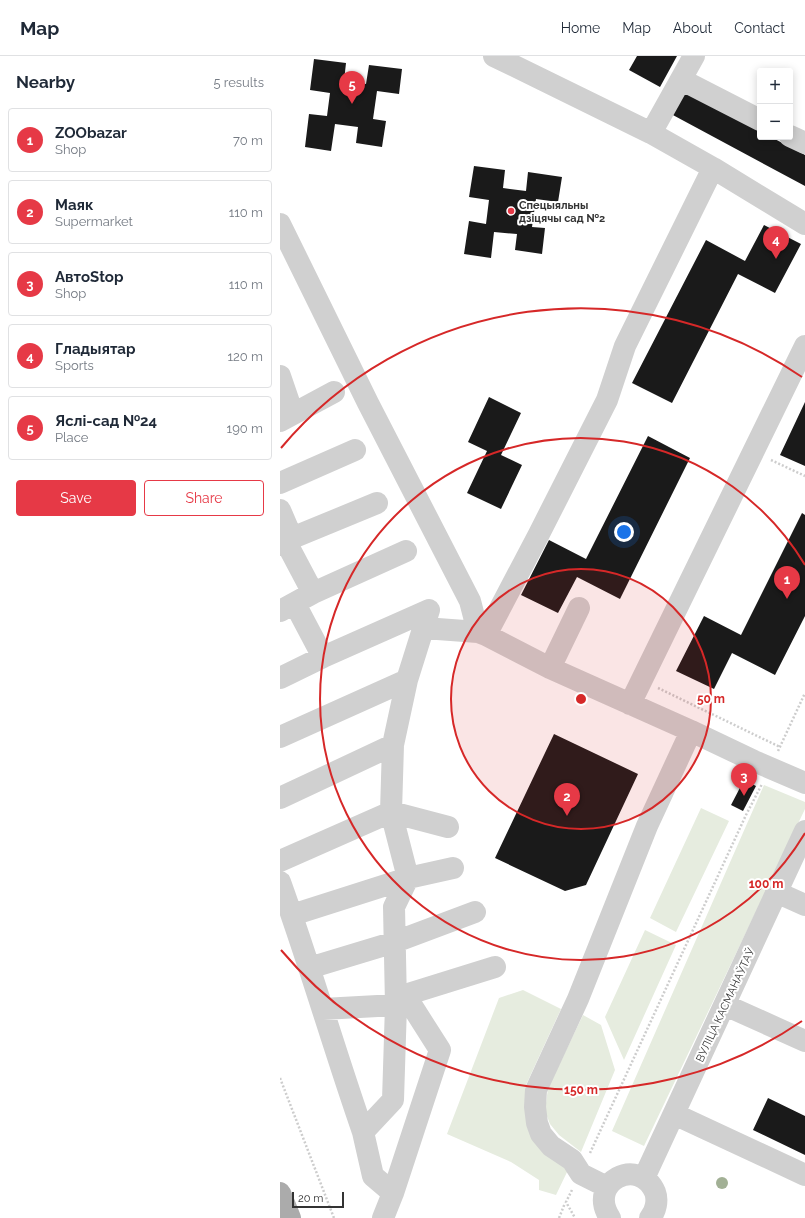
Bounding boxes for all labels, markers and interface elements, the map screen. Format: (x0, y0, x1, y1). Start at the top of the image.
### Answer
text: Map (20, 17, 59, 39)
text: Home (561, 20, 600, 36)
text: Map (622, 20, 651, 36)
text: About (673, 20, 712, 36)
text: Contact (734, 20, 785, 36)
map controls (757, 68, 793, 140)
button: + (757, 68, 793, 104)
pin: 5 (339, 71, 365, 104)
text: Nearby (16, 72, 75, 92)
text: 5 results (213, 75, 264, 90)
button: − (757, 104, 793, 140)
text: ZOObazar (55, 124, 127, 142)
text: 1 (27, 133, 33, 148)
text: 70 m (233, 133, 263, 148)
text: Shop (55, 142, 86, 157)
text: Маяк (55, 196, 93, 214)
place label: Спецыяльны дзіцячы сад №2 (519, 199, 605, 225)
text: 2 (26, 205, 34, 220)
text: 110 m (229, 205, 263, 220)
marker: Спецыяльны дзіцячы сад №2 (506, 206, 516, 216)
text: Supermarket (55, 214, 133, 229)
pin: 4 (763, 226, 789, 259)
text: АвтоStop (55, 268, 123, 286)
text: 3 (26, 277, 34, 292)
text: 110 m (229, 277, 263, 292)
text: Shop (55, 286, 86, 301)
text: Гладыятар (55, 340, 135, 358)
text: 4 (26, 349, 34, 364)
text: 120 m (227, 349, 263, 364)
text: Sports (55, 358, 94, 373)
text: Яслі-сад №24 (55, 412, 157, 430)
text: 5 (26, 421, 34, 436)
text: 190 m (227, 421, 263, 436)
text: Place (55, 430, 88, 445)
button: Save (16, 480, 136, 516)
button: Share (144, 480, 264, 516)
your location (614, 522, 634, 542)
pin: 1 (774, 566, 800, 599)
centre of rings (574, 692, 588, 706)
text: 50 m (697, 692, 725, 706)
pin: 3 (731, 763, 757, 796)
pin: 2 (554, 783, 580, 816)
text: 100 m (749, 877, 783, 891)
street label: ВУЛІЦА КАСМАНАЎТАЎ (693, 946, 758, 1064)
text: 150 m (564, 1083, 598, 1097)
scale bar (292, 1190, 344, 1209)
text: 20 m (298, 1192, 323, 1205)

